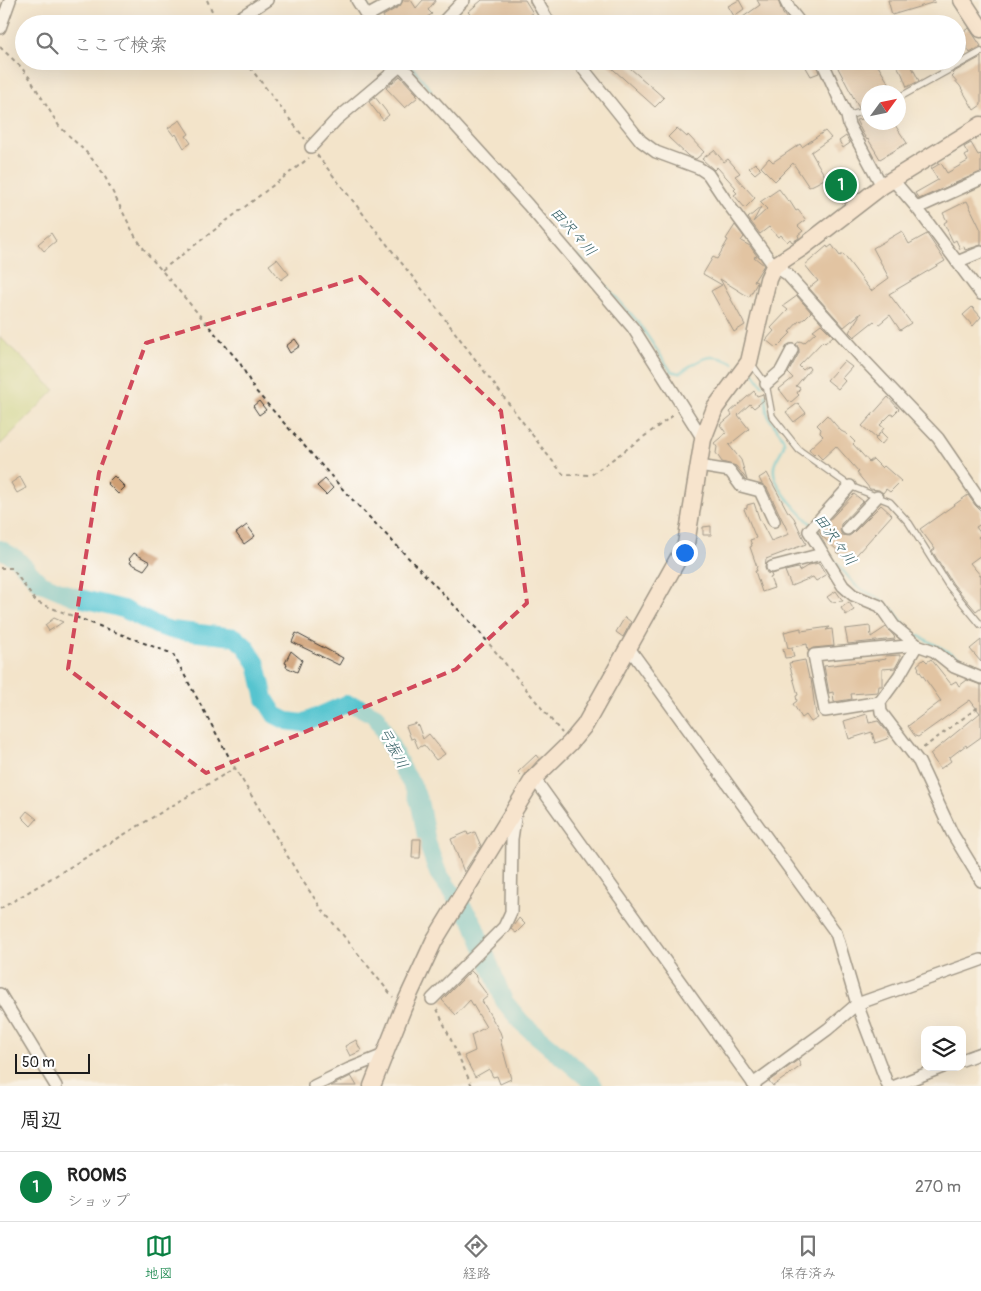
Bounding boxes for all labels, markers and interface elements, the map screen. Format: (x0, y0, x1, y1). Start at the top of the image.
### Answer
search box (15, 15, 966, 70)
icon: search (33, 29, 61, 57)
text: ここで検索 (73, 33, 168, 57)
north arrow (861, 85, 906, 130)
pin: 1 (825, 166, 857, 204)
water label: 田沢々川 (546, 203, 600, 261)
water label: 田沢々川 (810, 510, 860, 570)
your location (672, 540, 698, 566)
water label: 弓振川 (374, 724, 412, 772)
map controls (921, 1026, 966, 1071)
button: layers (921, 1026, 966, 1071)
scale bar (15, 1051, 90, 1074)
text: 50 m (22, 1054, 55, 1071)
text: 周辺 (20, 1107, 62, 1134)
text: ROOMS (67, 1163, 127, 1187)
text: 1 (33, 1177, 39, 1197)
text: 270 m (915, 1177, 961, 1197)
text: ショップ (67, 1191, 130, 1211)
tab: 地図 (145, 1232, 173, 1282)
tab: 経路 (462, 1232, 490, 1282)
tab: 保存済み (780, 1232, 836, 1282)

